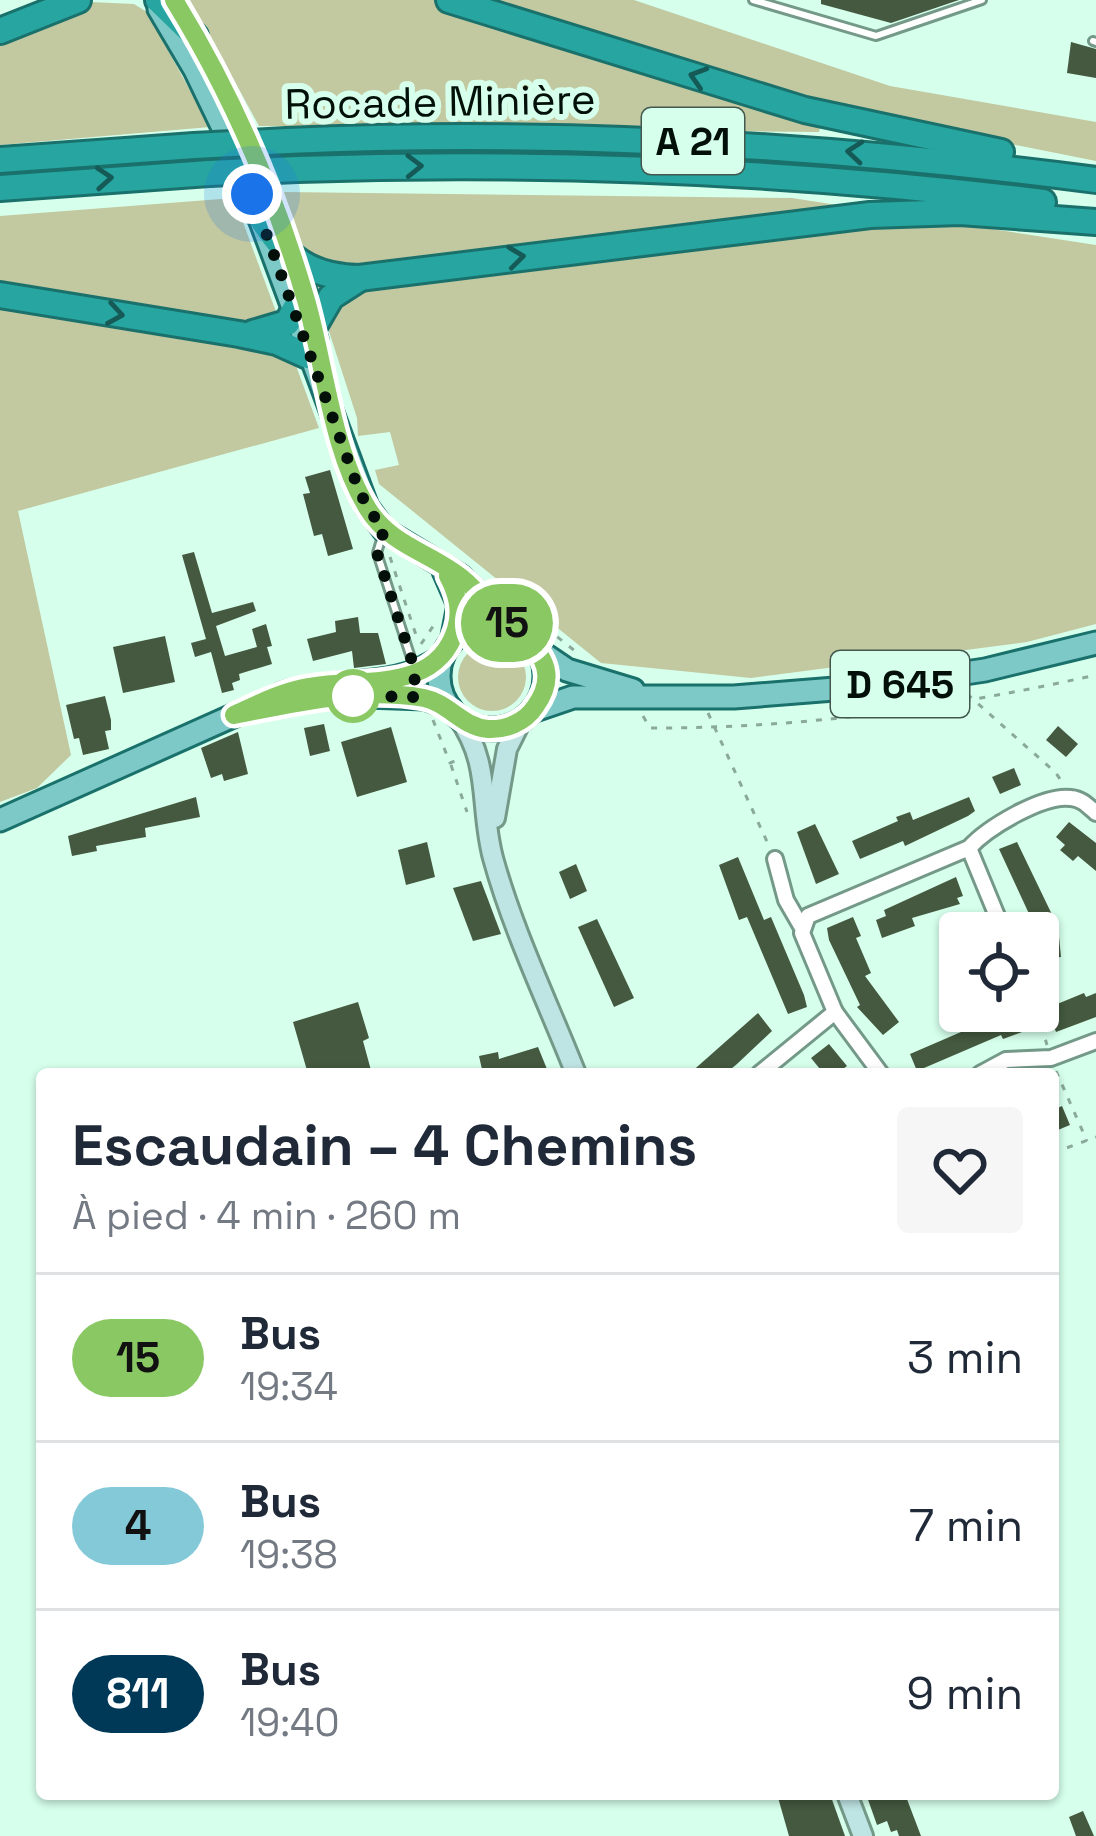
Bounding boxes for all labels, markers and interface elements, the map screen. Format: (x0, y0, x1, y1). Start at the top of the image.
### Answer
one-way arrow (688, 66, 709, 91)
street label: Rocade Minière (284, 72, 596, 131)
road number: A 21 (642, 108, 744, 174)
one-way arrow (845, 140, 864, 166)
one-way arrow (406, 153, 424, 179)
your location (222, 164, 282, 224)
one-way arrow (95, 166, 114, 192)
one-way arrow (507, 245, 526, 271)
one-way arrow (105, 301, 125, 326)
line badge: 15 (453, 584, 561, 662)
text: 15 (485, 596, 529, 649)
road number: D 645 (831, 651, 969, 717)
unlabelled marker (328, 671, 378, 721)
map controls (939, 912, 1059, 1032)
button: locate (939, 912, 1059, 1032)
button: heart (897, 1107, 1023, 1233)
text: Escaudain – 4 Chemins (72, 1109, 697, 1182)
text: À pied · 4 min · 260 m (72, 1191, 461, 1240)
text: Bus (240, 1305, 321, 1362)
text: 3 min (907, 1329, 1023, 1386)
text: 15 (116, 1331, 160, 1384)
text: 19:34 (240, 1362, 338, 1411)
text: Bus (240, 1473, 321, 1530)
text: 7 min (909, 1497, 1023, 1554)
text: 4 (125, 1499, 151, 1552)
text: 19:38 (240, 1530, 338, 1579)
text: Bus (240, 1641, 321, 1698)
text: 9 min (907, 1665, 1023, 1722)
text: 811 (106, 1667, 170, 1720)
text: 19:40 (240, 1698, 339, 1747)

